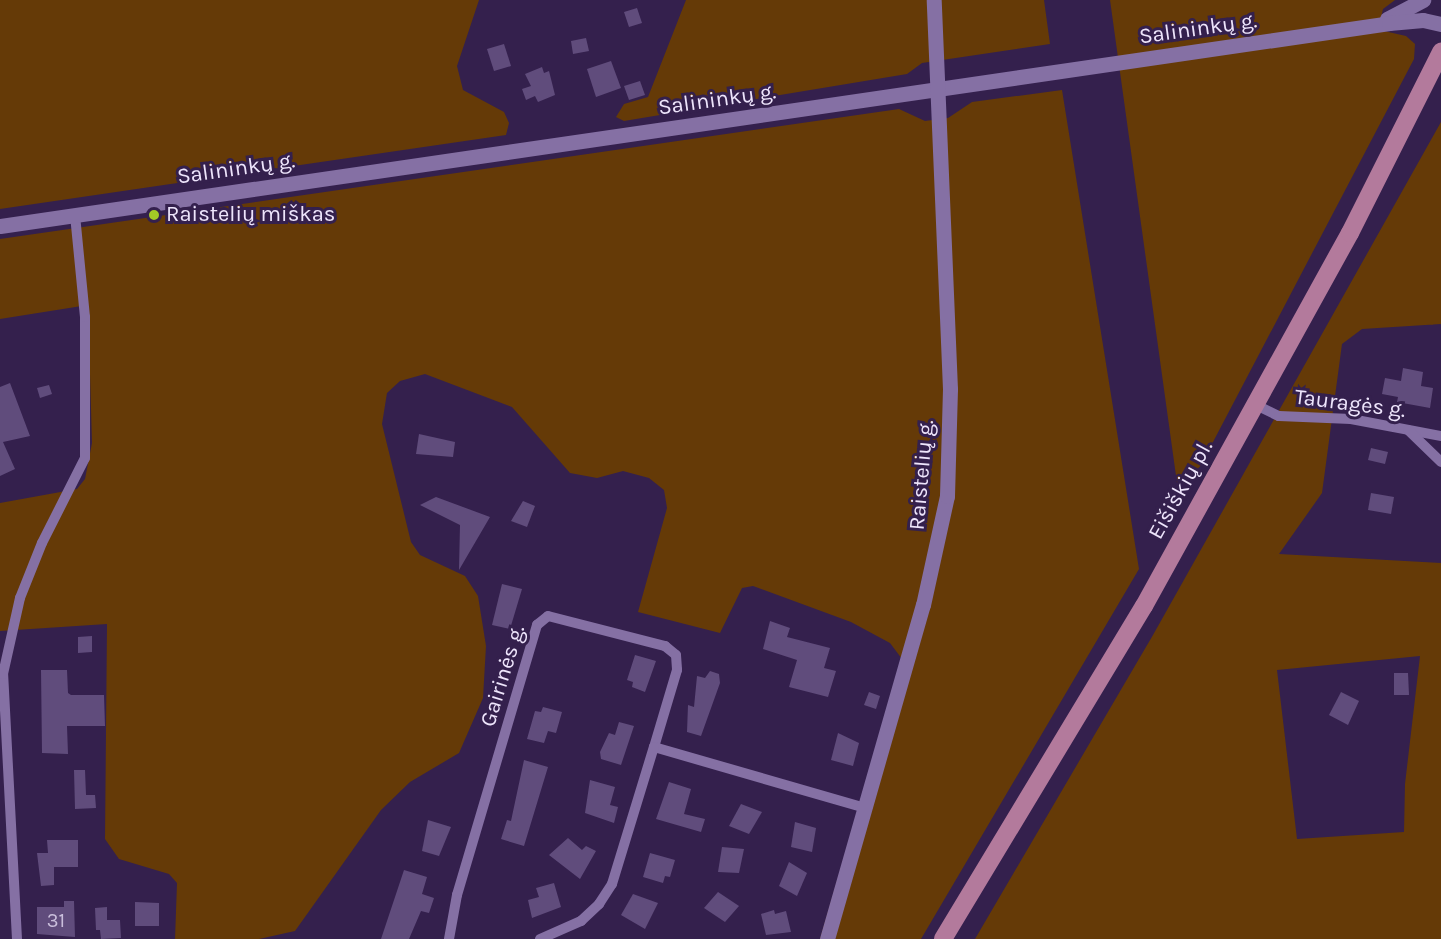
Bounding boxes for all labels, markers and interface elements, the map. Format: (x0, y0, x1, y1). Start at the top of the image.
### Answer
street label: Salininkų g. (1137, 8, 1259, 50)
street label: Salininkų g. (656, 79, 778, 121)
street label: Salininkų g. (175, 148, 297, 190)
place label: Raistelių miškas (166, 202, 335, 228)
marker: Raistelių miškas (147, 208, 161, 222)
street label: Tauragės g. (1293, 384, 1407, 424)
street label: Raistelių g. (904, 419, 940, 531)
street label: Eišiškių pl. (1143, 436, 1219, 544)
street label: Gairinės g. (475, 622, 531, 730)
house number: 31 (47, 908, 65, 932)

